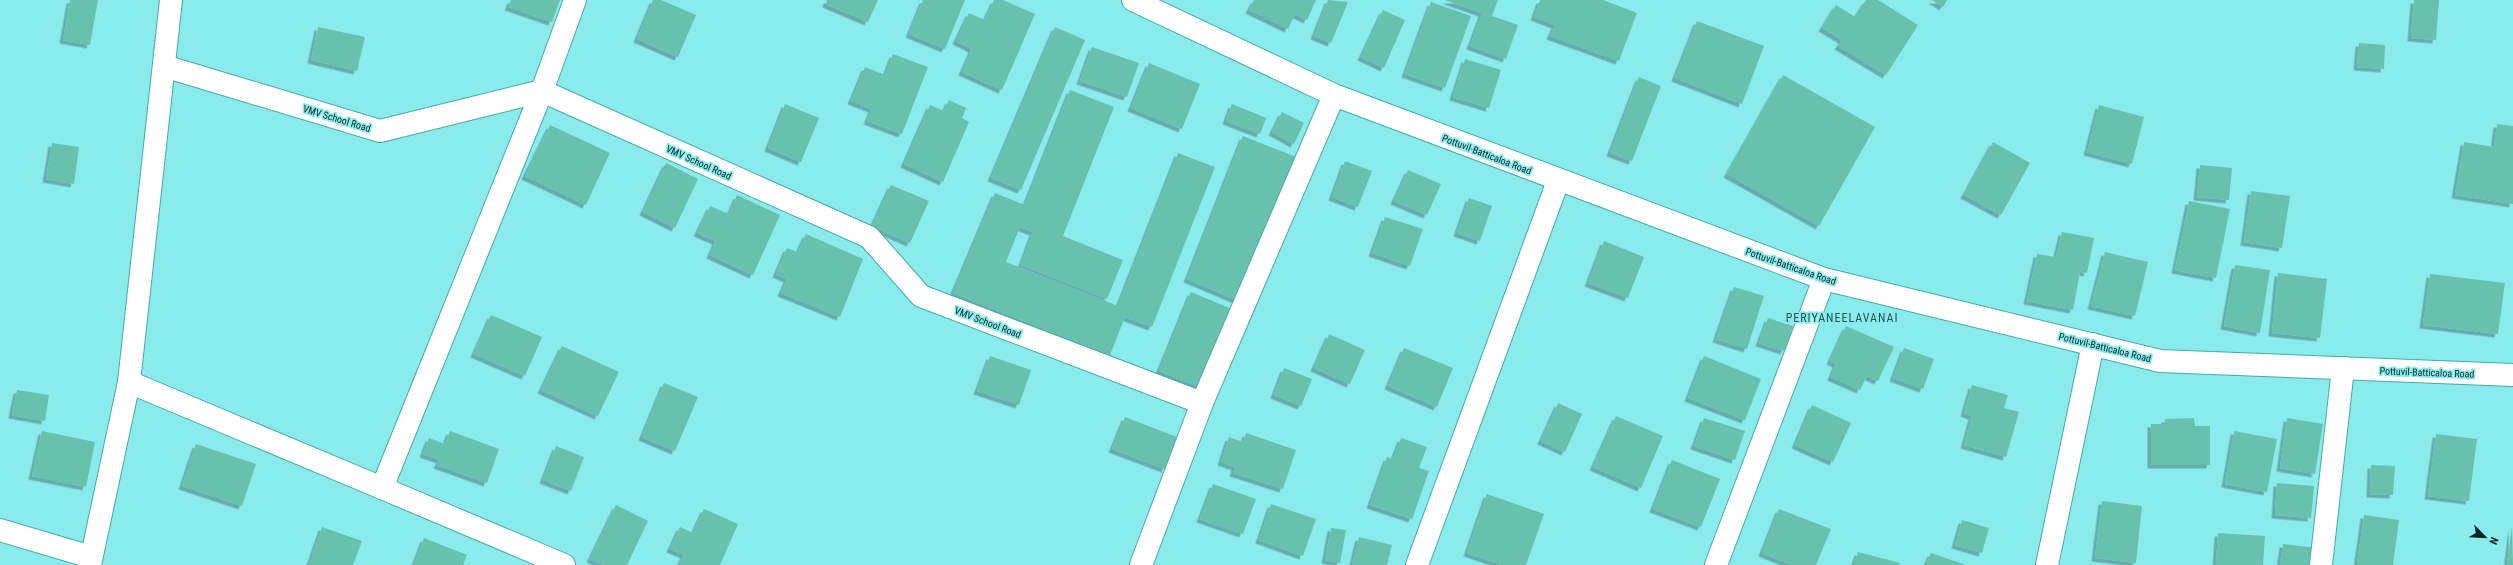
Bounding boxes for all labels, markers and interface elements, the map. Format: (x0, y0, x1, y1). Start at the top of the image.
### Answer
street label: VMV School Road (302, 103, 372, 134)
street label: Pottuvil-Batticaloa Road (1441, 132, 1533, 177)
street label: VMV School Road (664, 143, 733, 182)
street label: Pottuvil-Batticaloa Road (1744, 246, 1838, 287)
street label: VMV School Road (953, 305, 1023, 340)
district label: PERIYANEELAVANAI (1786, 311, 1898, 325)
street label: Pottuvil-Batticaloa Road (2057, 331, 2152, 364)
street label: Pottuvil-Batticaloa Road (2379, 365, 2475, 380)
north arrow (2465, 517, 2505, 557)
text: N (2486, 535, 2501, 547)

